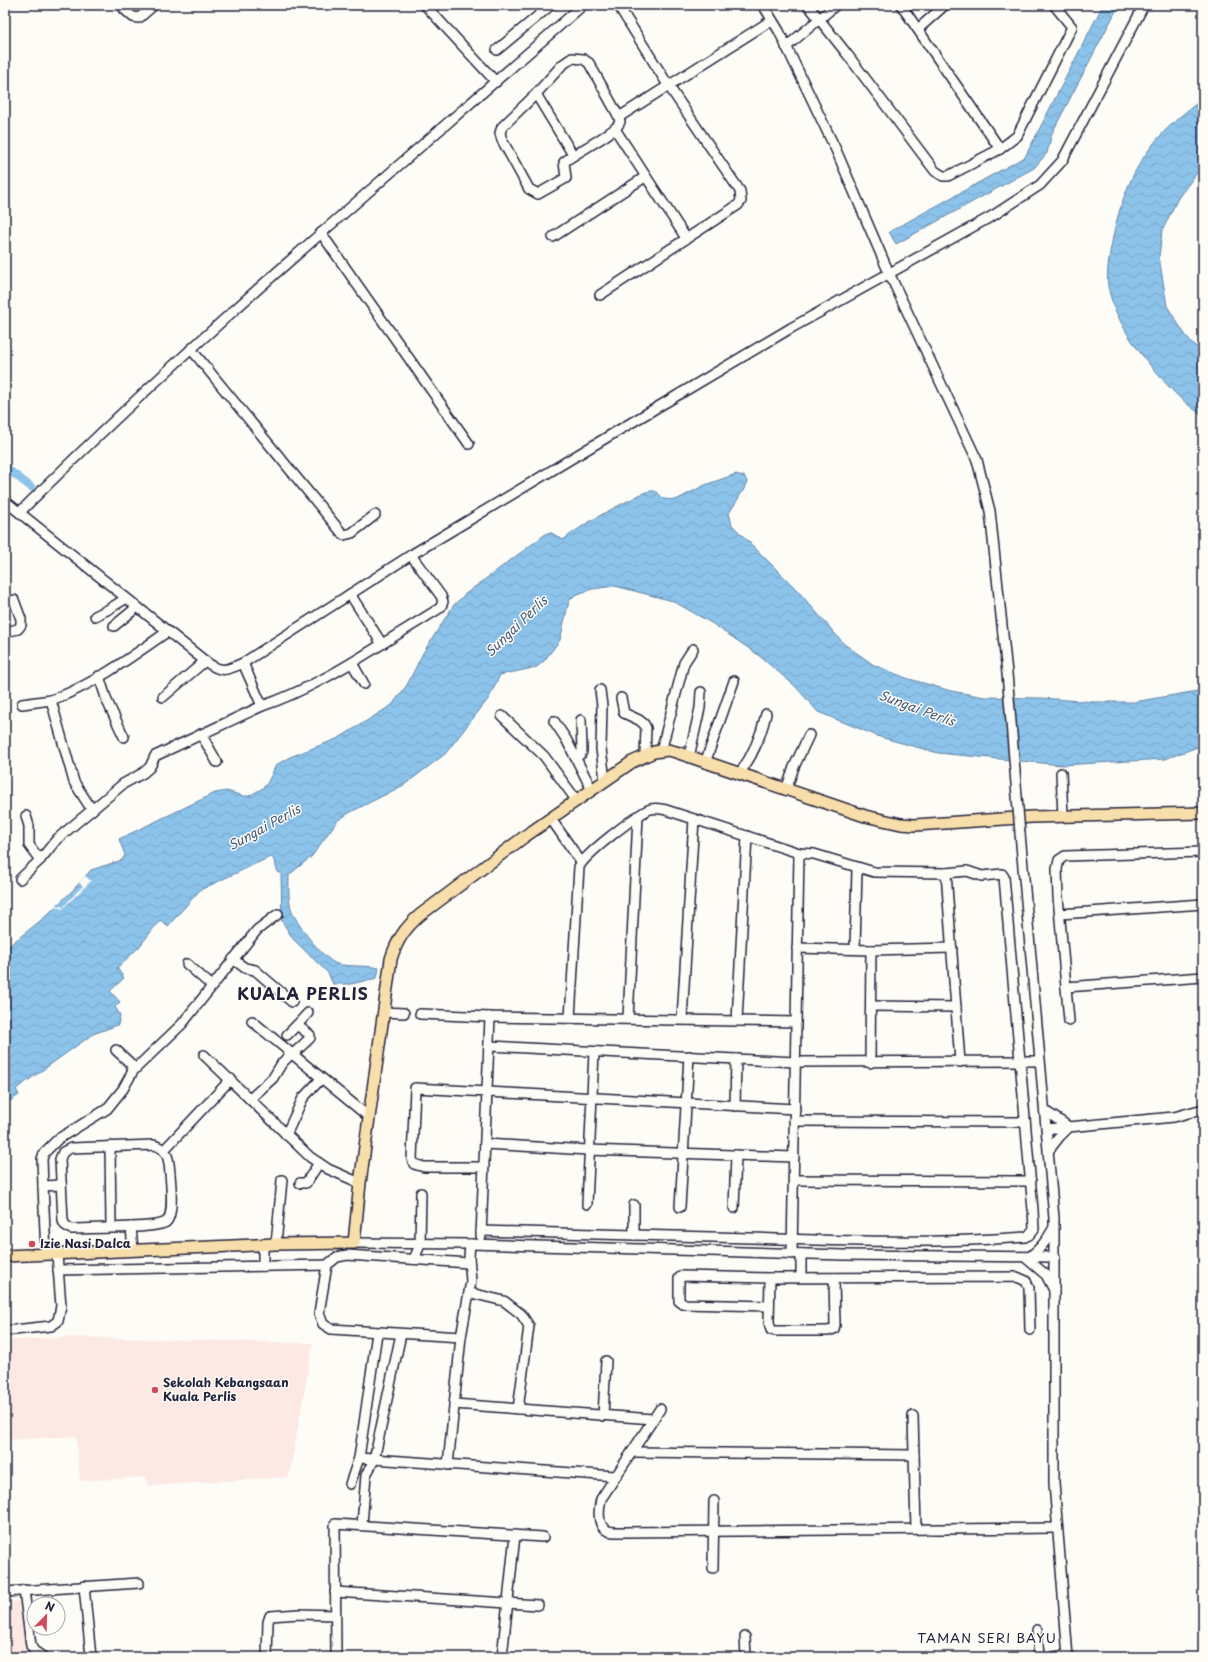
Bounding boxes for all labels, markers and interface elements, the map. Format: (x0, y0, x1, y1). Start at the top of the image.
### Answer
water label: Sungai Perlis (480, 590, 552, 660)
water label: Sungai Perlis (876, 685, 959, 731)
water label: Sungai Perlis (224, 798, 304, 854)
district label: KUALA PERLIS (237, 981, 369, 1005)
place label: Izie Nasi Dalca (40, 1234, 131, 1252)
marker: Izie Nasi Dalca (27, 1239, 37, 1249)
place label: Sekolah Kebangsaan Kuala Perlis (163, 1373, 289, 1405)
marker: Sekolah Kebangsaan Kuala Perlis (150, 1385, 160, 1395)
north arrow (26, 1596, 66, 1636)
text: N (43, 1597, 58, 1616)
district label: TAMAN SERI BAYU (917, 1628, 1057, 1647)

